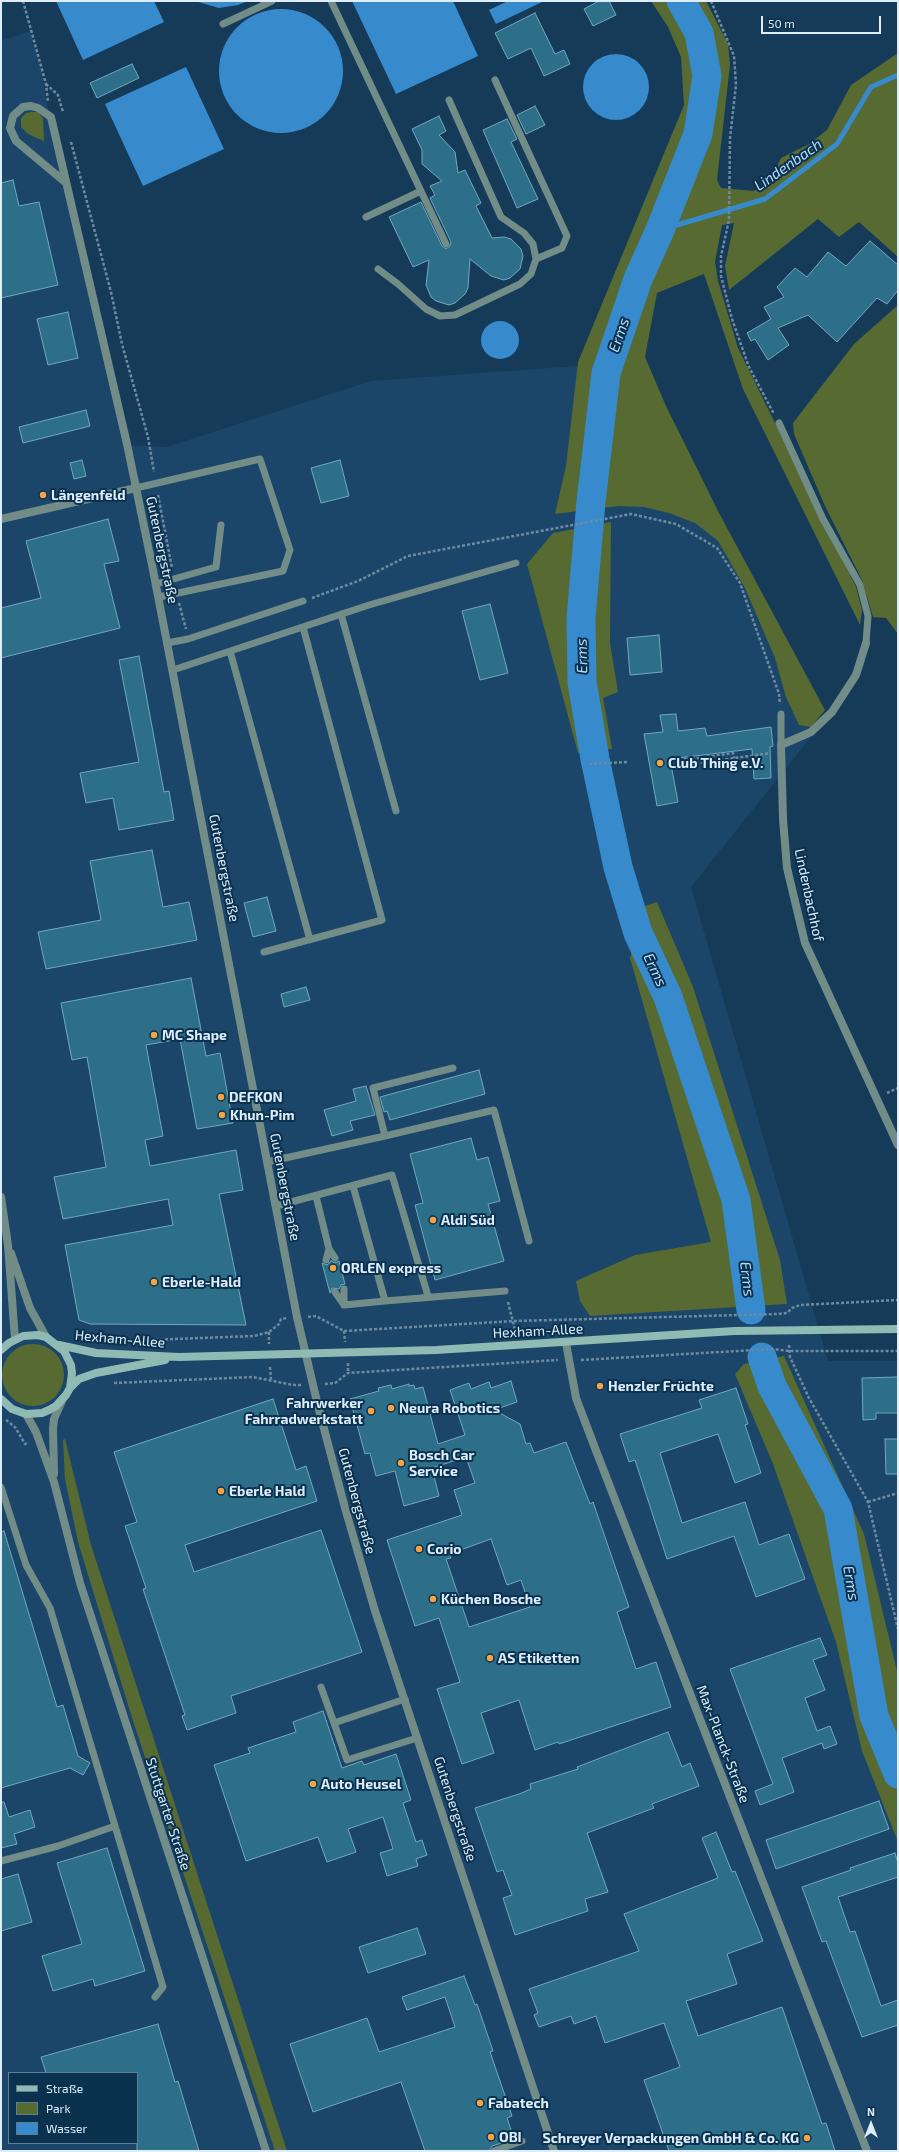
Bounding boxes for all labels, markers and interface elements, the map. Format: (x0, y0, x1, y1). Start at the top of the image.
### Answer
scale bar (763, 8, 883, 34)
text: 50 m (768, 16, 795, 30)
water label: Lindenbach (751, 135, 825, 195)
water label: Erms (605, 316, 633, 354)
place label: Längenfeld (51, 487, 126, 503)
marker: Längenfeld (38, 490, 48, 500)
street label: Gutenbergstraße (142, 495, 182, 605)
water label: Erms (573, 638, 591, 674)
place label: Club Thing e.V. (668, 755, 763, 771)
marker: Club Thing e.V. (655, 758, 665, 768)
street label: Gutenbergstraße (205, 813, 243, 923)
street label: Lindenbachhof (791, 847, 827, 943)
water label: Erms (639, 950, 671, 990)
place label: MC Shape (162, 1027, 227, 1043)
marker: MC Shape (149, 1030, 159, 1040)
place label: DEFKON (229, 1089, 283, 1105)
marker: DEFKON (216, 1092, 226, 1102)
place label: Khun-Pim (230, 1107, 295, 1123)
marker: Khun-Pim (217, 1110, 227, 1120)
street label: Gutenbergstraße (266, 1132, 304, 1242)
place label: Aldi Süd (441, 1212, 495, 1228)
marker: Aldi Süd (428, 1215, 438, 1225)
place label: ORLEN express (341, 1260, 441, 1276)
water label: Erms (736, 1261, 758, 1297)
marker: ORLEN express (328, 1263, 338, 1273)
place label: Eberle-Hald (162, 1274, 241, 1290)
marker: Eberle-Hald (149, 1277, 159, 1287)
street label: Hexham-Allee (492, 1320, 584, 1342)
street label: Hexham-Allee (74, 1327, 166, 1351)
place label: Henzler Früchte (608, 1378, 714, 1394)
marker: Henzler Früchte (595, 1381, 605, 1391)
place label: Fahrwerker Fahrradwerkstatt (245, 1395, 363, 1428)
place label: Neura Robotics (399, 1400, 500, 1416)
marker: Neura Robotics (386, 1403, 396, 1413)
marker: Fahrwerker Fahrradwerkstatt (366, 1406, 376, 1416)
street label: Gutenbergstraße (335, 1446, 379, 1556)
place label: Bosch Car Service (409, 1447, 474, 1480)
marker: Bosch Car Service (396, 1458, 406, 1468)
place label: Eberle Hald (229, 1483, 305, 1499)
marker: Eberle Hald (216, 1486, 226, 1496)
place label: Corio (427, 1541, 462, 1557)
marker: Corio (414, 1544, 424, 1554)
water label: Erms (839, 1564, 863, 1602)
place label: Küchen Bosche (441, 1591, 541, 1607)
marker: Küchen Bosche (428, 1594, 438, 1604)
place label: AS Etiketten (498, 1650, 579, 1666)
marker: AS Etiketten (485, 1653, 495, 1663)
street label: Max-Planck-Straße (693, 1683, 753, 1805)
street label: Gutenbergstraße (430, 1754, 480, 1864)
street label: Stuttgarter Straße (142, 1755, 194, 1873)
place label: Auto Heusel (321, 1776, 401, 1792)
marker: Auto Heusel (308, 1779, 318, 1789)
legend (8, 2072, 138, 2144)
text: Straße (46, 2081, 83, 2095)
place label: Fabatech (488, 2095, 549, 2111)
marker: Fabatech (475, 2098, 485, 2108)
text: Park (46, 2101, 71, 2115)
north arrow (851, 2104, 891, 2144)
text: N (867, 2105, 875, 2118)
text: Wasser (46, 2121, 87, 2135)
place label: OBI (499, 2129, 522, 2145)
place label: Schreyer Verpackungen GmbH & Co. KG (542, 2130, 799, 2146)
marker: OBI (486, 2132, 496, 2142)
marker: Schreyer Verpackungen GmbH & Co. KG (802, 2133, 812, 2143)

